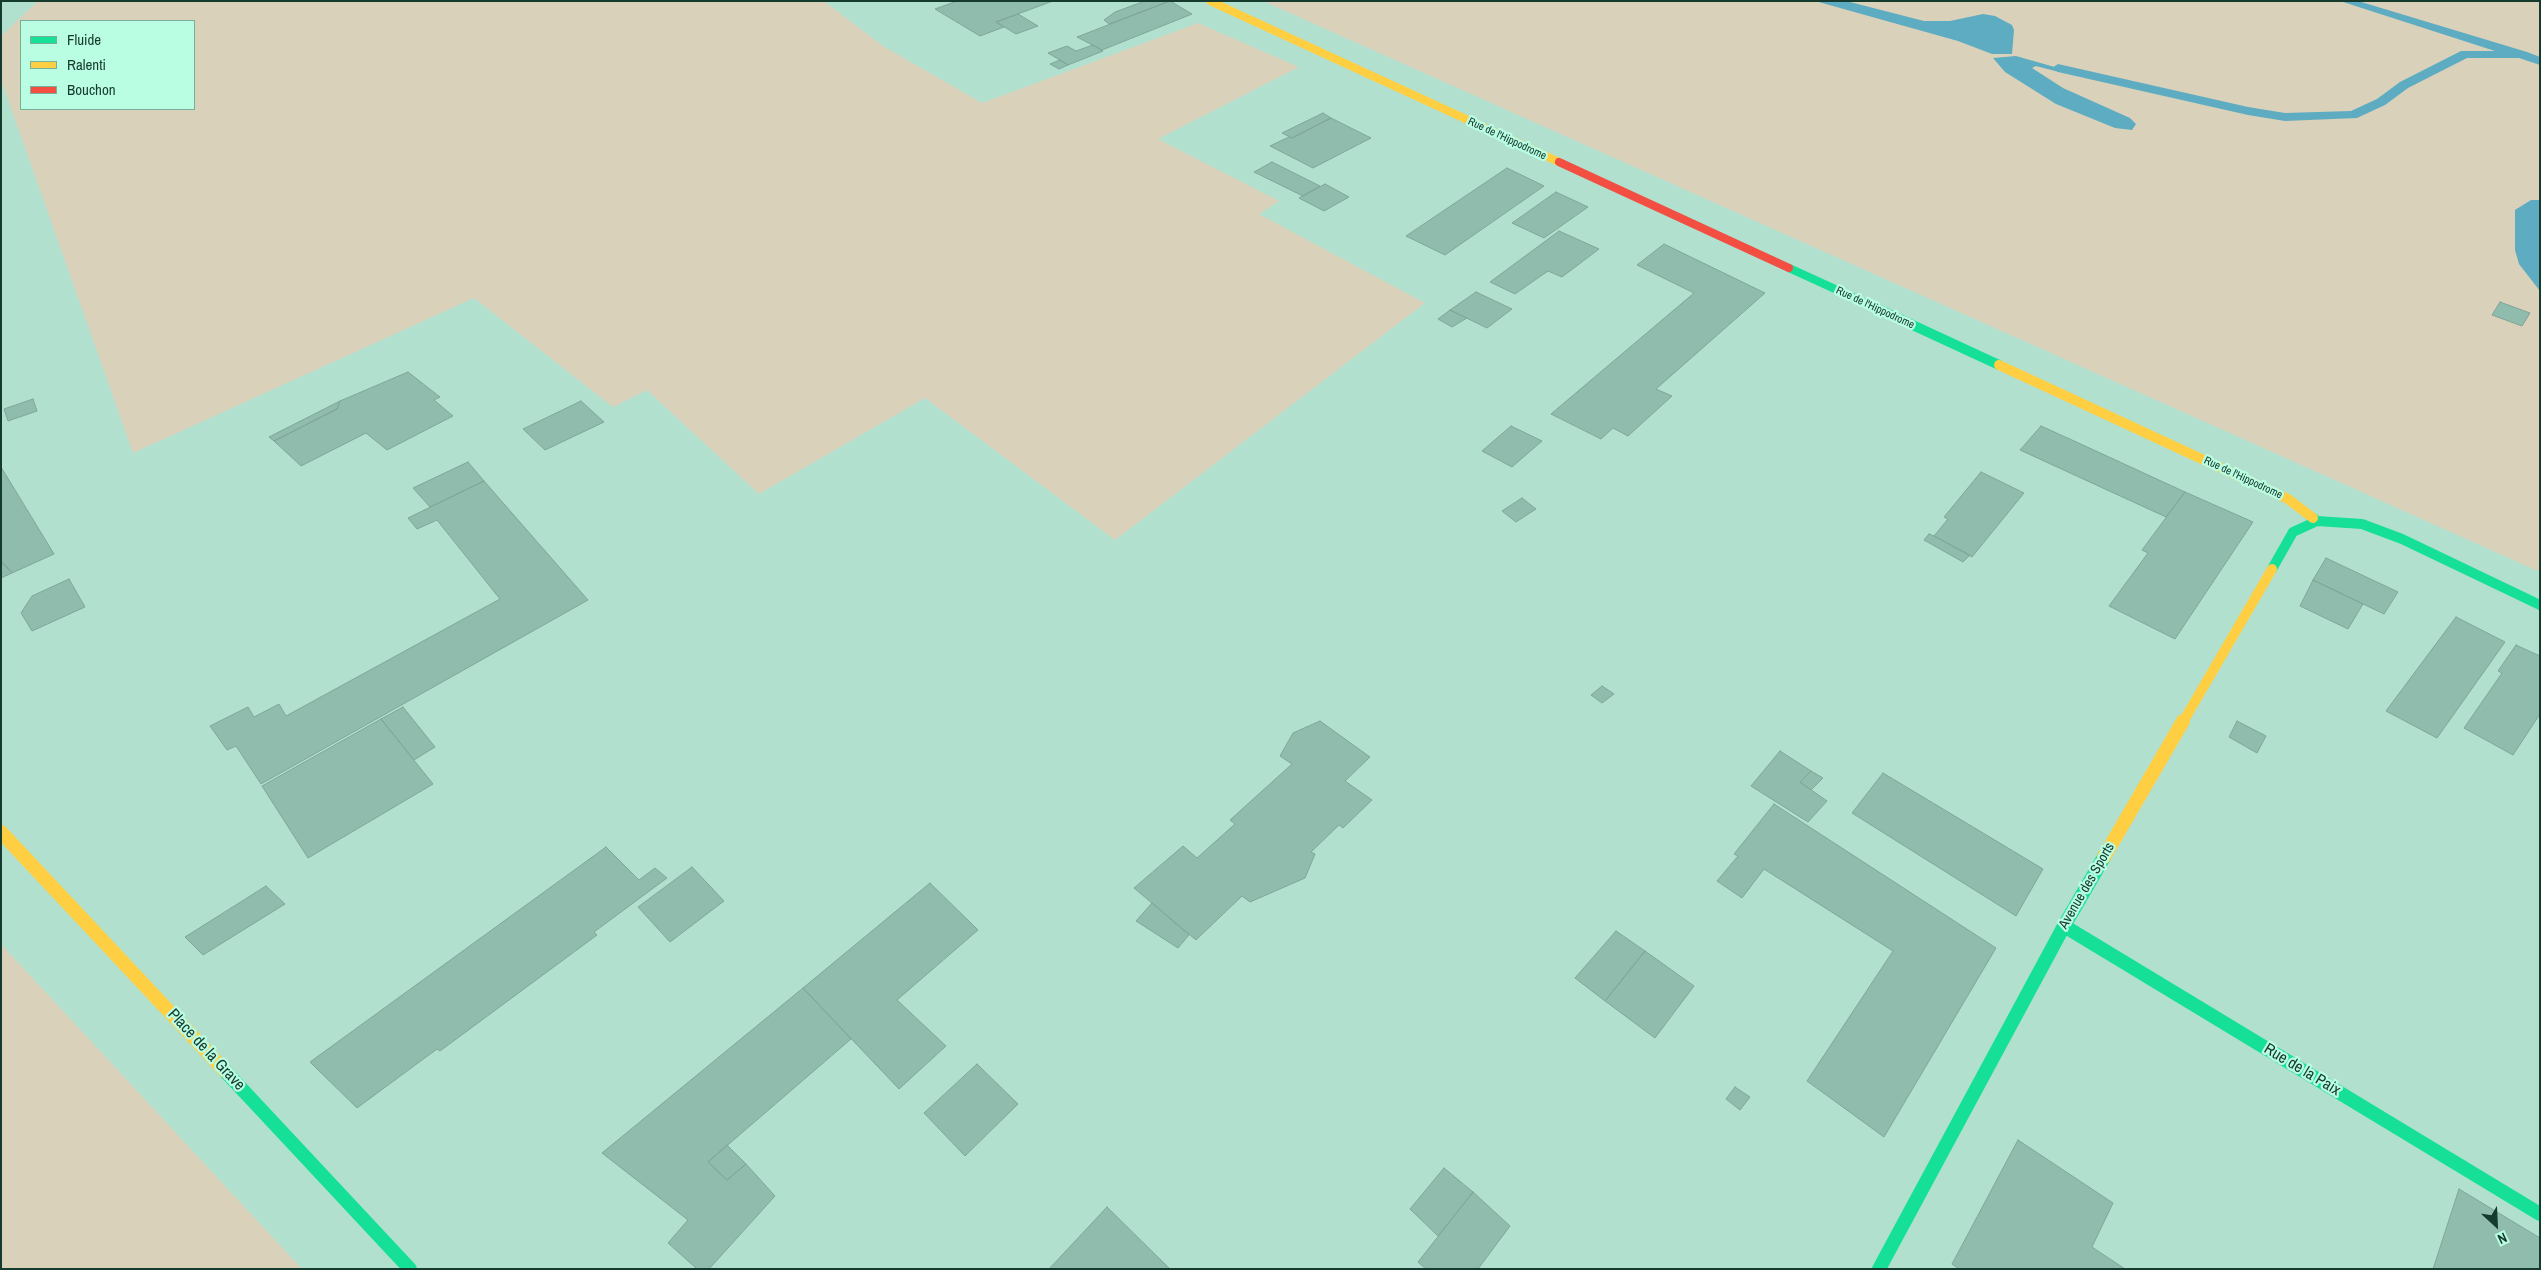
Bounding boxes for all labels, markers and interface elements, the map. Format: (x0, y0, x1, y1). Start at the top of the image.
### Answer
legend (20, 20, 195, 110)
text: Fluide (67, 29, 101, 50)
text: Ralenti (67, 54, 106, 75)
text: Bouchon (67, 79, 116, 100)
street label: Rue de l'Hippodrome (1466, 115, 1548, 163)
street label: Rue de l'Hippodrome (1834, 284, 1916, 332)
street label: Rue de l'Hippodrome (2202, 454, 2284, 502)
street label: Avenue des Sports (2056, 840, 2118, 932)
street label: Place de la Grave (163, 1005, 249, 1095)
street label: Rue de la Paix (2260, 1040, 2344, 1100)
north arrow (2471, 1200, 2521, 1250)
text: N (2495, 1229, 2510, 1249)

